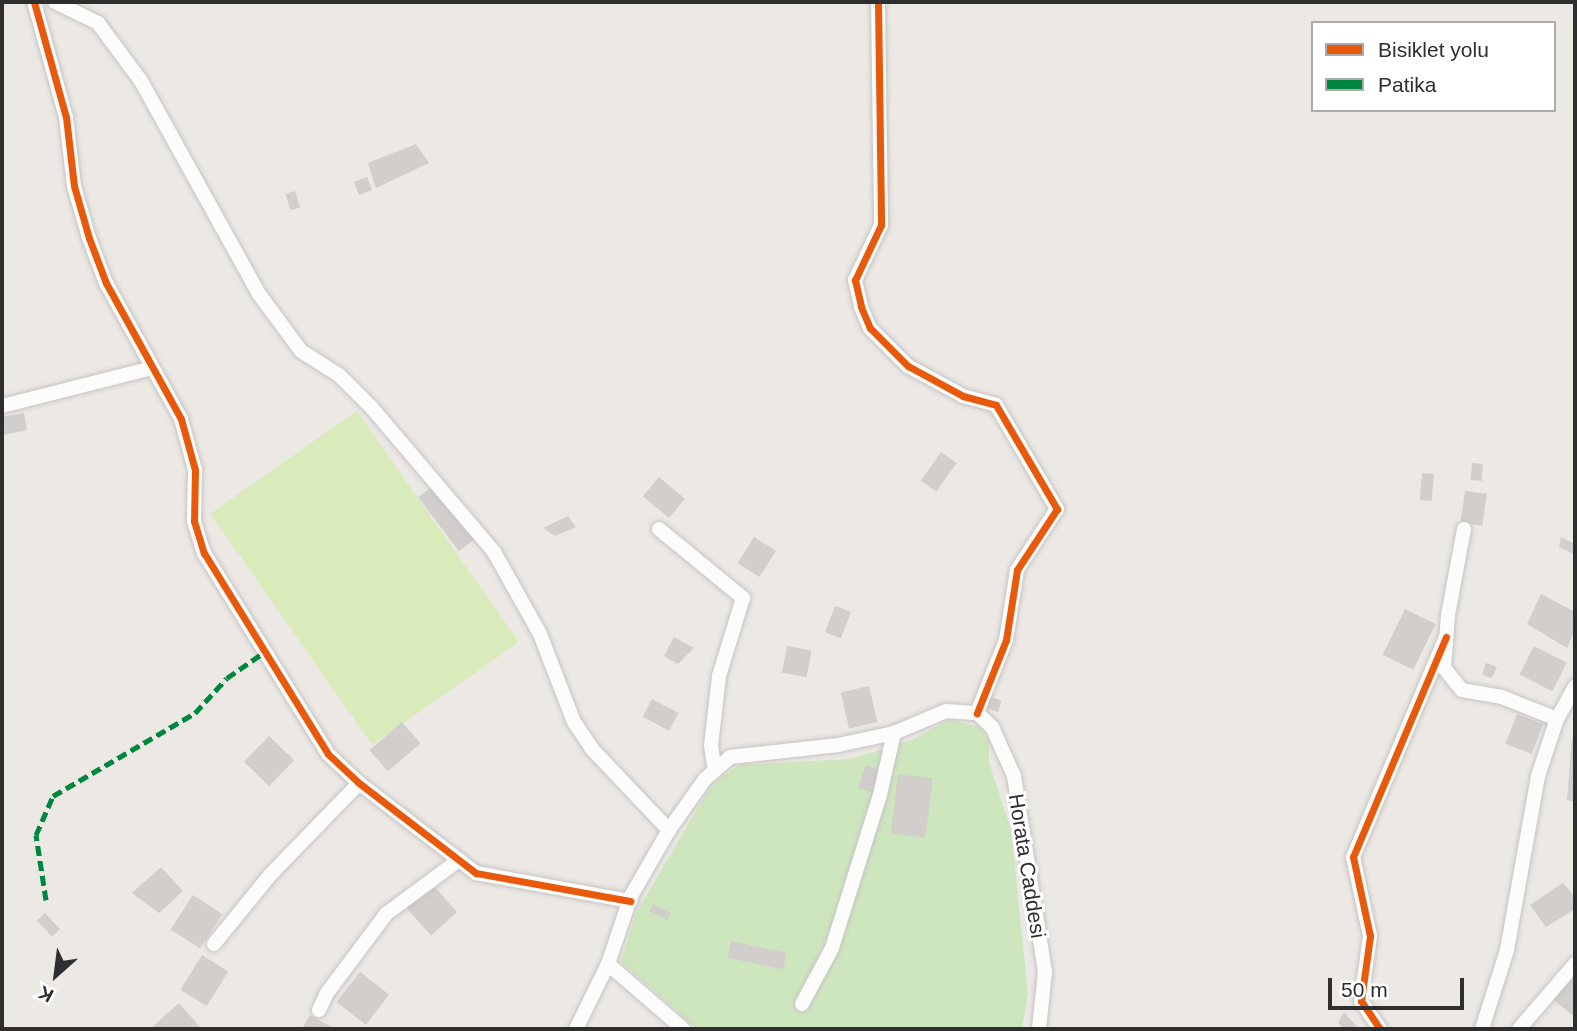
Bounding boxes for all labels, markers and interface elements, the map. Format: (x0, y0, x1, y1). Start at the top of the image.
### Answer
legend (1311, 21, 1556, 112)
text: Bisiklet yolu (1378, 38, 1489, 61)
text: Patika (1378, 73, 1436, 96)
street label: Horata Caddesi (1003, 792, 1051, 940)
north arrow (21, 940, 91, 1010)
scale bar (1332, 964, 1468, 1008)
text: 50 m (1341, 978, 1388, 1001)
text: K (35, 981, 57, 1006)

